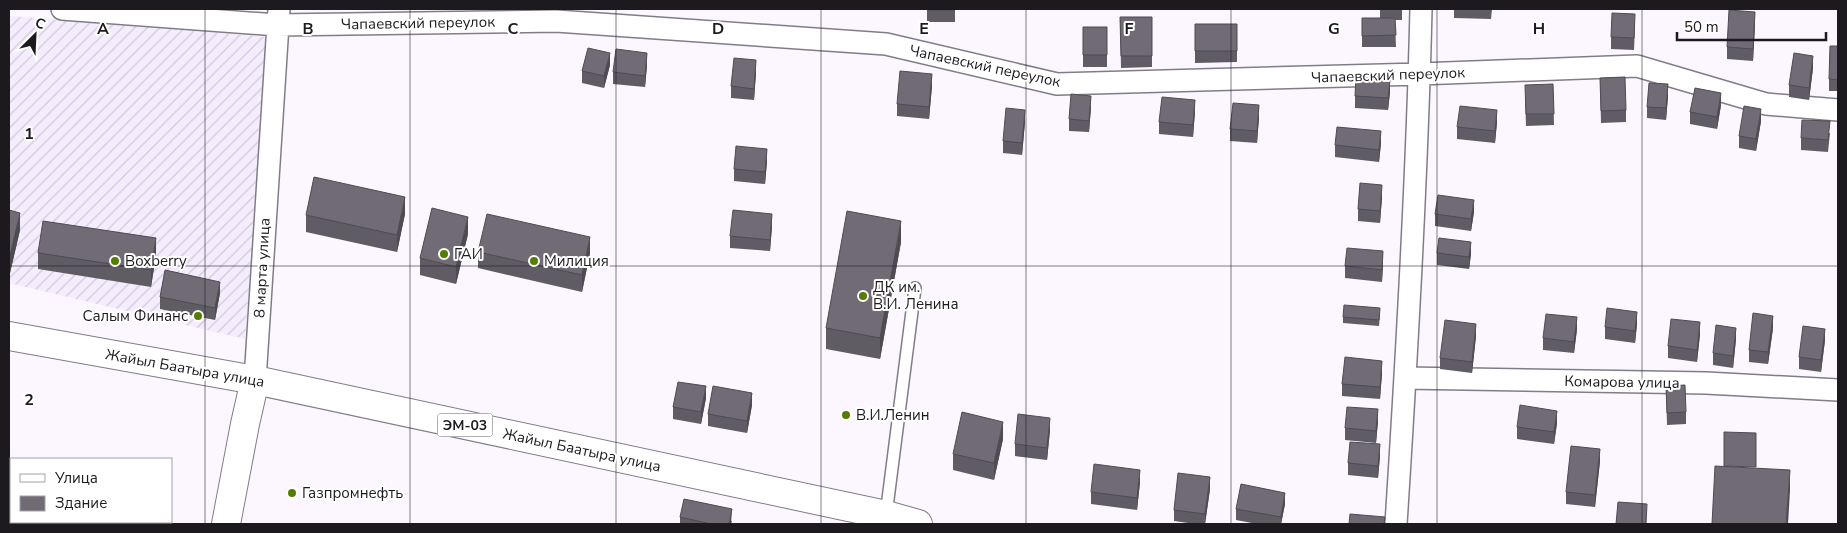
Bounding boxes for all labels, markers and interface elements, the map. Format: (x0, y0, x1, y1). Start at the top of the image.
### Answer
north arrow (10, 10, 60, 60)
scale bar (1677, 10, 1826, 42)
street label: Чапаевский переулок (341, 12, 495, 34)
text: С (32, 13, 49, 34)
text: 50 m (1684, 17, 1719, 37)
text: A (97, 18, 109, 40)
text: B (302, 18, 314, 40)
text: C (508, 18, 519, 40)
text: D (712, 18, 724, 40)
text: E (919, 18, 929, 40)
text: F (1125, 18, 1134, 40)
text: G (1328, 18, 1340, 40)
text: H (1533, 18, 1545, 40)
street label: Чапаевский переулок (908, 40, 1062, 92)
street label: Чапаевский переулок (1311, 62, 1465, 88)
text: 1 (24, 123, 34, 145)
street label: 8 марта улица (249, 217, 275, 319)
place label: ГАИ (454, 244, 483, 264)
marker: ГАИ (438, 248, 450, 260)
place label: Boxberry (125, 251, 187, 271)
place label: Милиция (544, 251, 609, 271)
marker: Boxberry (109, 255, 121, 267)
marker: Милиция (528, 255, 540, 267)
place label: ДК им. В.И. Ленина (873, 277, 959, 314)
marker: ДК им. В.И. Ленина (857, 290, 869, 302)
place label: Салым Финанс (82, 306, 188, 326)
marker: Салым Финанс (192, 310, 204, 322)
street label: Жайыл Баатыра улица (104, 344, 266, 392)
street label: Комарова улица (1564, 371, 1680, 393)
text: 2 (24, 389, 34, 411)
place label: В.И.Ленин (856, 405, 930, 425)
marker: В.И.Ленин (840, 409, 852, 421)
road number: ЭМ-03 (438, 414, 492, 436)
street label: Жайыл Баатыра улица (501, 423, 663, 477)
legend (10, 458, 172, 523)
text: Улица (54, 468, 98, 488)
place label: Газпромнефть (302, 483, 403, 503)
marker: Газпромнефть (286, 487, 298, 499)
text: Здание (55, 493, 107, 513)

